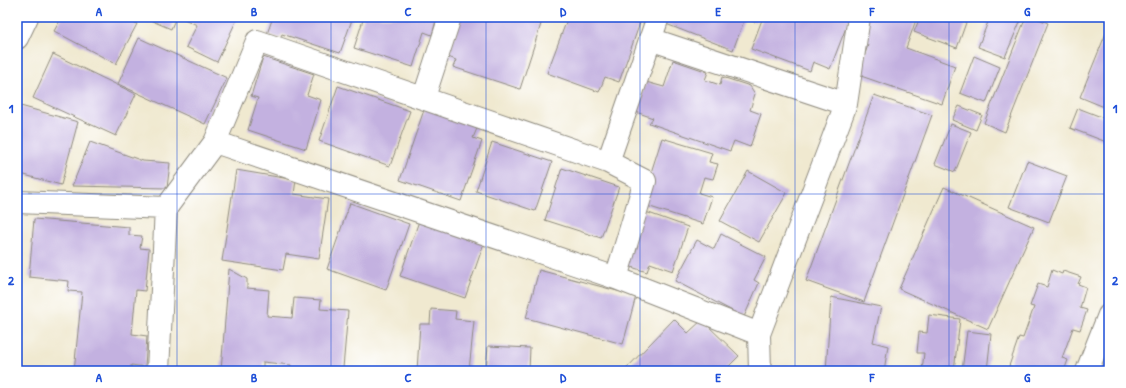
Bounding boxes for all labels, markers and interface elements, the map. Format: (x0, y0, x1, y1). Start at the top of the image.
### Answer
text: A (96, 2, 103, 20)
text: B (251, 2, 258, 20)
text: C (404, 2, 412, 20)
text: D (560, 2, 567, 20)
text: E (715, 2, 721, 20)
text: F (869, 2, 876, 20)
text: G (1024, 2, 1031, 20)
text: 1 (9, 99, 14, 117)
text: 1 (1113, 99, 1118, 117)
text: 2 (8, 271, 15, 289)
text: 2 (1112, 271, 1119, 289)
text: A (96, 368, 103, 386)
text: B (251, 368, 258, 386)
text: C (404, 368, 412, 386)
text: D (560, 368, 567, 386)
text: E (715, 368, 721, 386)
text: F (869, 368, 876, 386)
text: G (1024, 368, 1031, 386)

